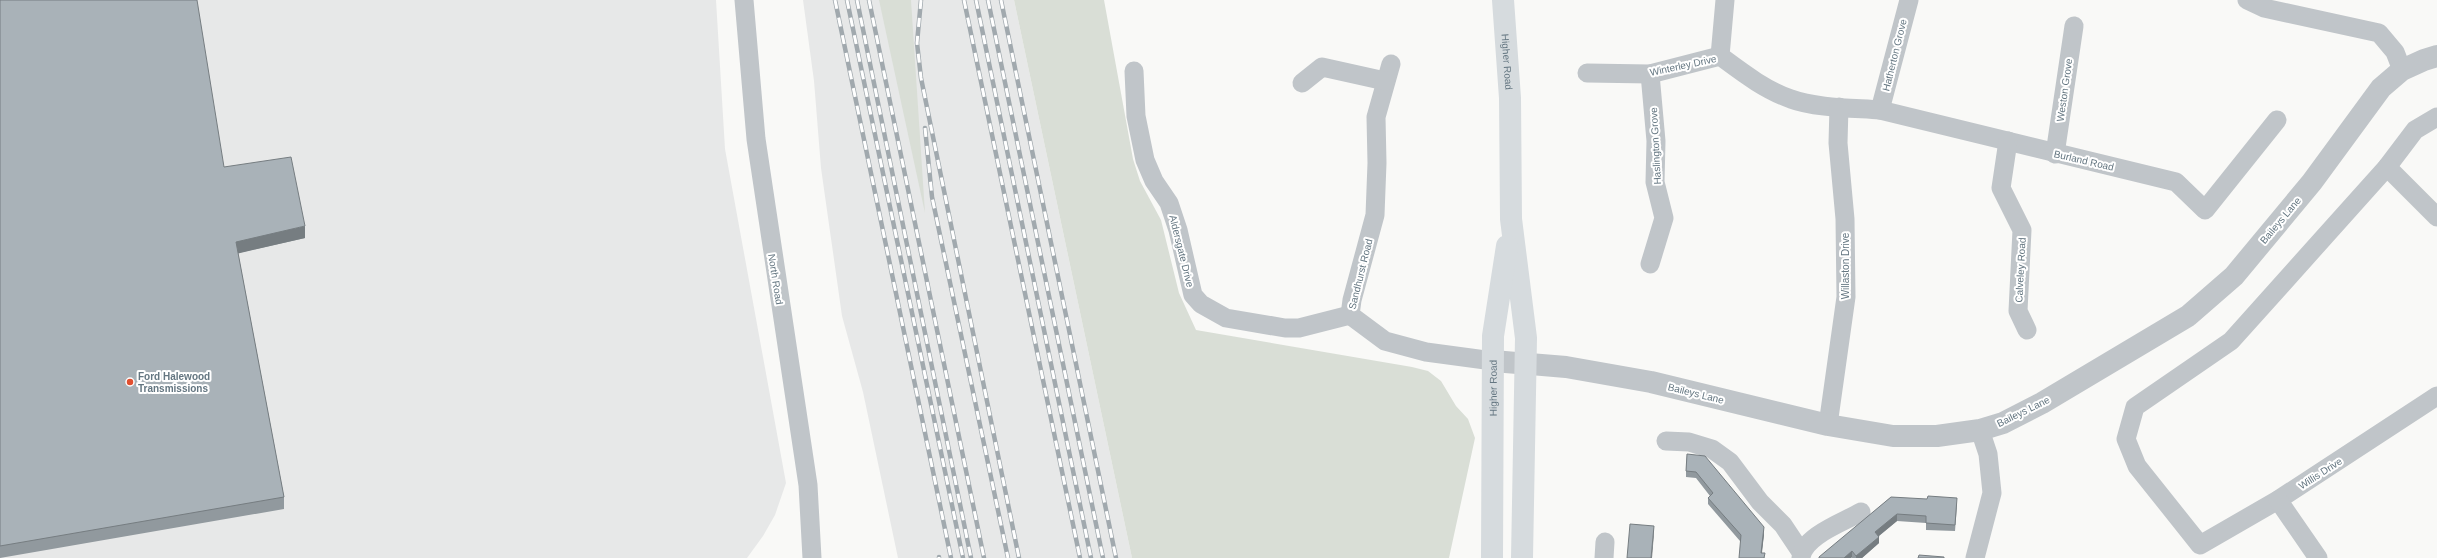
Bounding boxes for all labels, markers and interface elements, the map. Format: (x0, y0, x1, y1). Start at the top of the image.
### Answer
street label: Hatherton Grove (1880, 18, 1909, 92)
street label: Higher Road (1499, 33, 1514, 90)
street label: Winterley Drive (1649, 53, 1718, 78)
street label: Weston Grove (2055, 57, 2074, 122)
street label: Haslington Grove (1648, 107, 1663, 185)
street label: Burland Road (2053, 148, 2115, 173)
street label: Baileys Lane (2258, 195, 2303, 246)
street label: Aldersgate Drive (1167, 214, 1196, 289)
street label: Willaston Drive (1840, 232, 1851, 299)
street label: Calveley Road (2013, 237, 2028, 303)
street label: Sandhurst Road (1346, 238, 1375, 311)
street label: North Road (766, 253, 785, 305)
street label: Higher Road (1488, 360, 1499, 416)
place label: Ford Halewood Transmissions (138, 371, 210, 394)
marker: Ford Halewood Transmissions (125, 377, 135, 387)
street label: Baileys Lane (1667, 381, 1725, 406)
street label: Baileys Lane (1995, 394, 2052, 429)
street label: Willis Drive (2297, 455, 2344, 491)

